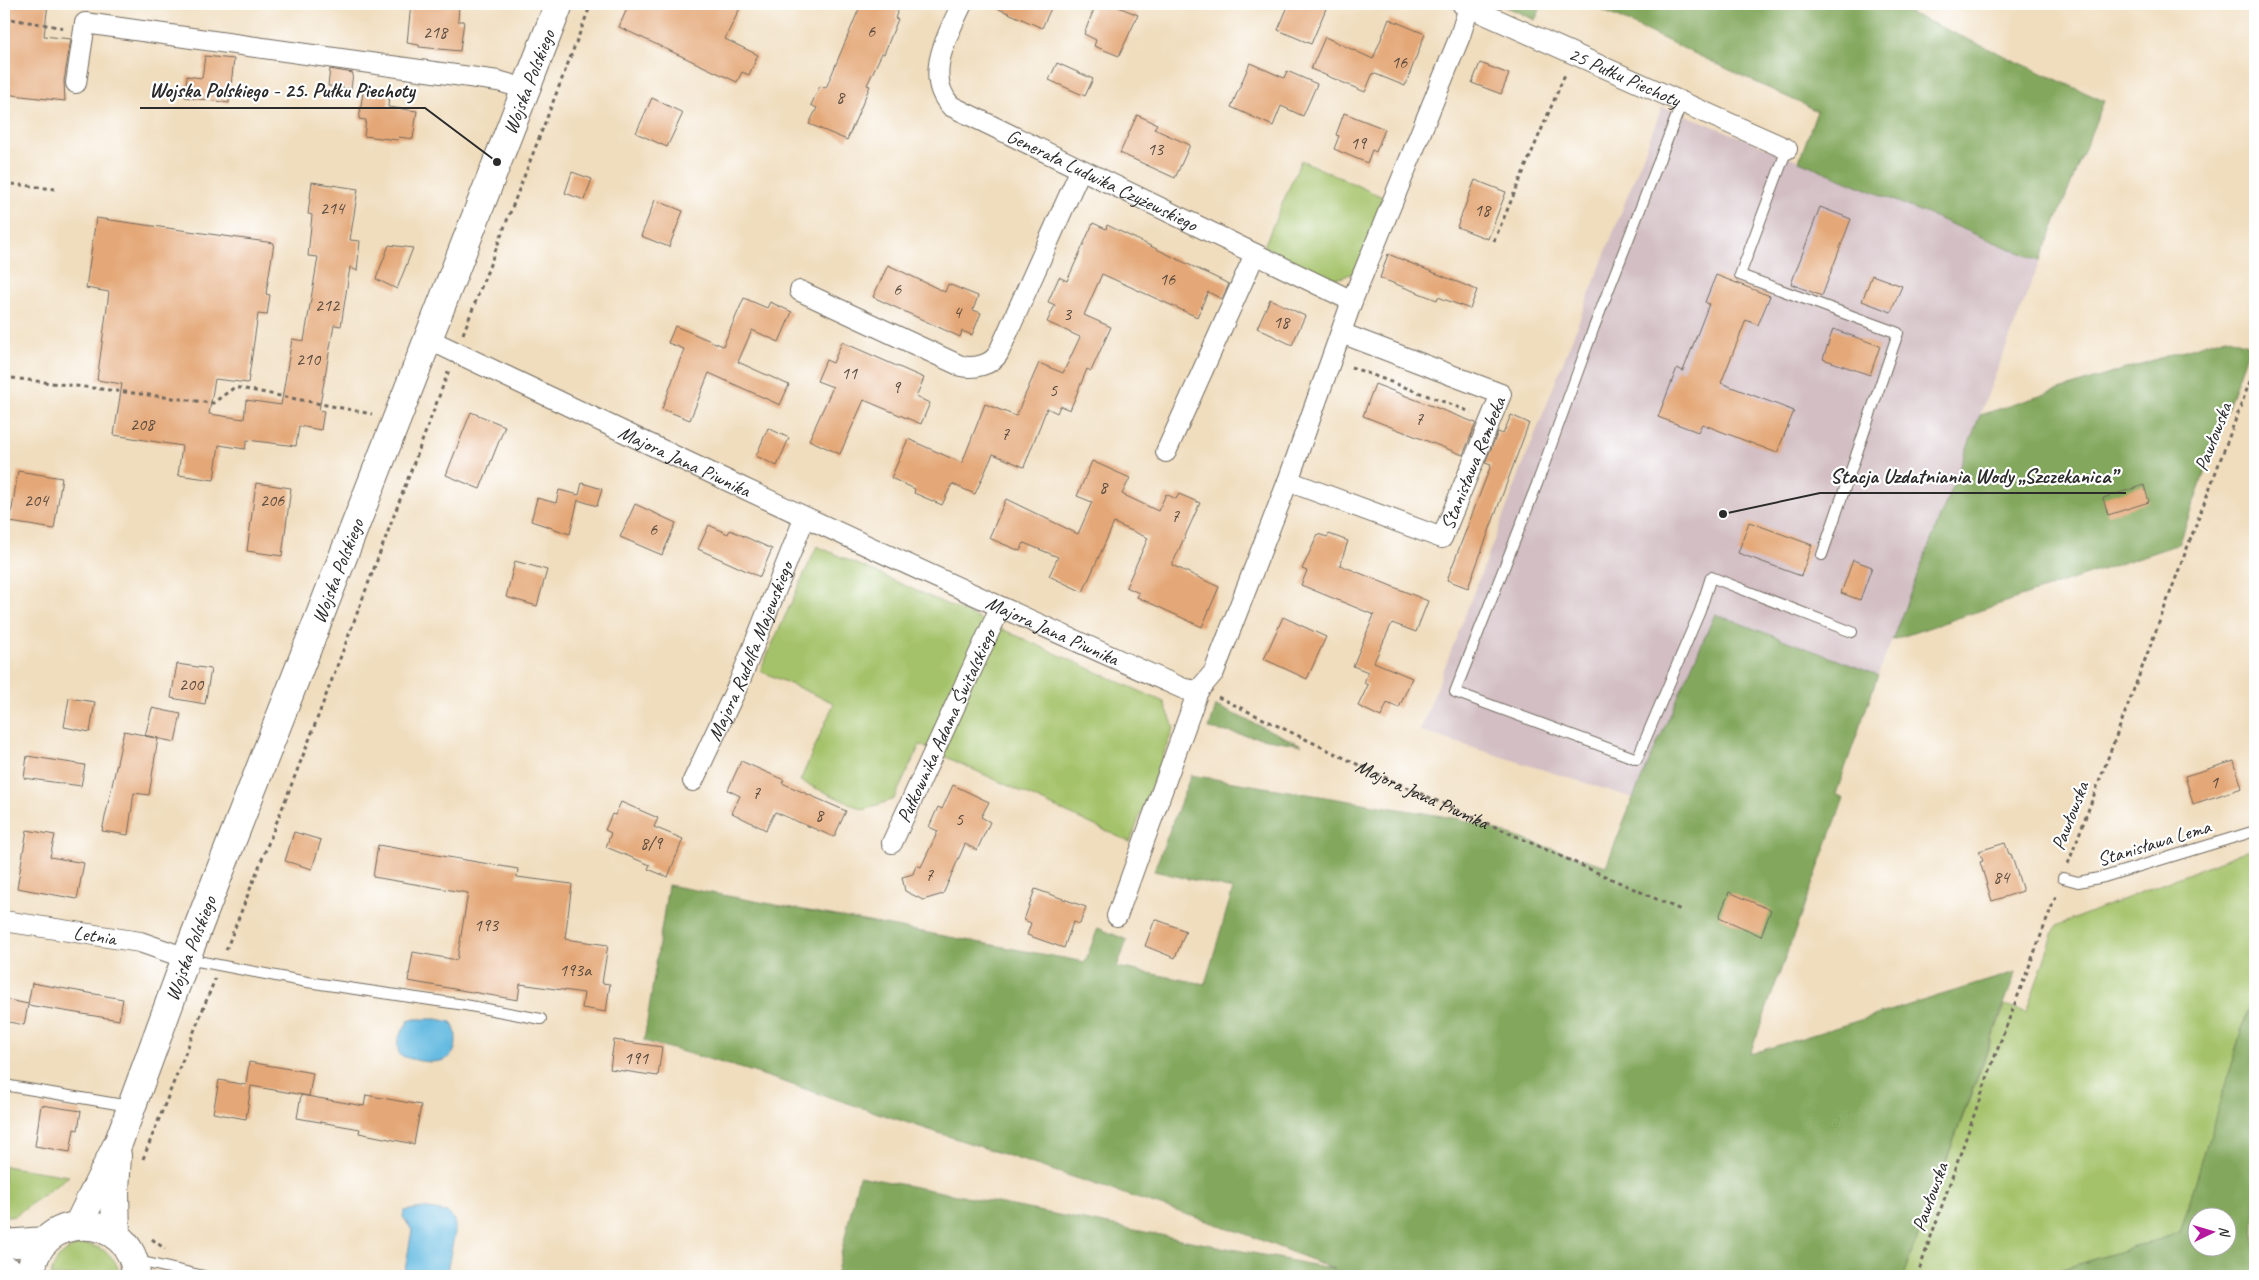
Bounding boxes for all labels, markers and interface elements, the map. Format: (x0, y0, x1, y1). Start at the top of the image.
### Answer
house number: 6 (867, 20, 876, 42)
house number: 218 (423, 21, 449, 43)
street label: Wojska Polskiego (497, 25, 561, 138)
street label: 25 Pułku Piechoty (1565, 41, 1685, 113)
house number: 16 (1391, 51, 1408, 73)
callout: Wojska Polskiego - 25. Pułku Piechoty (140, 72, 425, 108)
text: Wojska Polskiego - 25. Pułku Piechoty (149, 77, 417, 104)
house number: 8 (836, 86, 846, 108)
street label: Generała Ludwika Czyżewskiego (1003, 123, 1202, 237)
house number: 19 (1350, 132, 1368, 154)
house number: 13 (1147, 138, 1165, 160)
house number: 214 (320, 197, 346, 219)
house number: 18 (1474, 199, 1492, 221)
house number: 16 (1159, 268, 1176, 290)
house number: 6 (893, 278, 902, 300)
house number: 212 (315, 294, 341, 316)
house number: 4 (953, 301, 963, 323)
house number: 3 (1063, 303, 1073, 325)
house number: 18 (1273, 311, 1291, 333)
house number: 210 (296, 348, 322, 370)
house number: 11 (841, 362, 858, 384)
house number: 9 (892, 376, 902, 398)
house number: 5 (1049, 379, 1058, 401)
street label: Stanisława Rembeka (1434, 391, 1512, 533)
street label: Pawłowska (2189, 397, 2238, 475)
house number: 7 (1415, 408, 1424, 430)
house number: 208 (130, 413, 156, 435)
street label: Majora Jana Piwnika (615, 419, 756, 503)
house number: 7 (1001, 423, 1010, 445)
callout: Stacja Uzdatniania Wody „Szczekanica” (1820, 457, 2126, 493)
text: Stacja Uzdatniania Wody „Szczekanica” (1830, 463, 2121, 489)
house number: 8 (1099, 476, 1109, 498)
house number: 204 (24, 489, 50, 511)
house number: 206 (260, 489, 285, 511)
house number: 7 (1171, 505, 1180, 527)
street label: Wojska Polskiego (306, 514, 369, 627)
house number: 6 (649, 518, 658, 540)
street label: Majora Rudolfa Majewskiego (701, 556, 799, 745)
street label: Majora Jana Piwnika (982, 590, 1124, 672)
street label: Pułkownika Adama Świtalskiego (891, 623, 1002, 826)
house number: 200 (179, 673, 205, 695)
street label: Majora Jana Piwnika (1352, 753, 1494, 836)
house number: 1 (2210, 771, 2219, 793)
street label: Pawłowska (2046, 776, 2095, 854)
house number: 7 (752, 782, 761, 804)
house number: 8 (815, 804, 825, 826)
house number: 5 (955, 808, 964, 830)
street label: Stanisława Lema (2094, 814, 2215, 872)
house number: 8/9 (640, 832, 664, 854)
house number: 7 (925, 864, 934, 886)
house number: 84 (1993, 866, 2011, 888)
street label: Wojska Polskiego (159, 891, 222, 1004)
house number: 193 (474, 914, 500, 936)
street label: Letnia (72, 919, 120, 951)
house number: 193a (559, 959, 592, 981)
house number: 191 (624, 1047, 649, 1069)
street label: Pawłowska (1906, 1157, 1955, 1235)
north arrow (2186, 1208, 2236, 1258)
text: N (2216, 1226, 2234, 1238)

